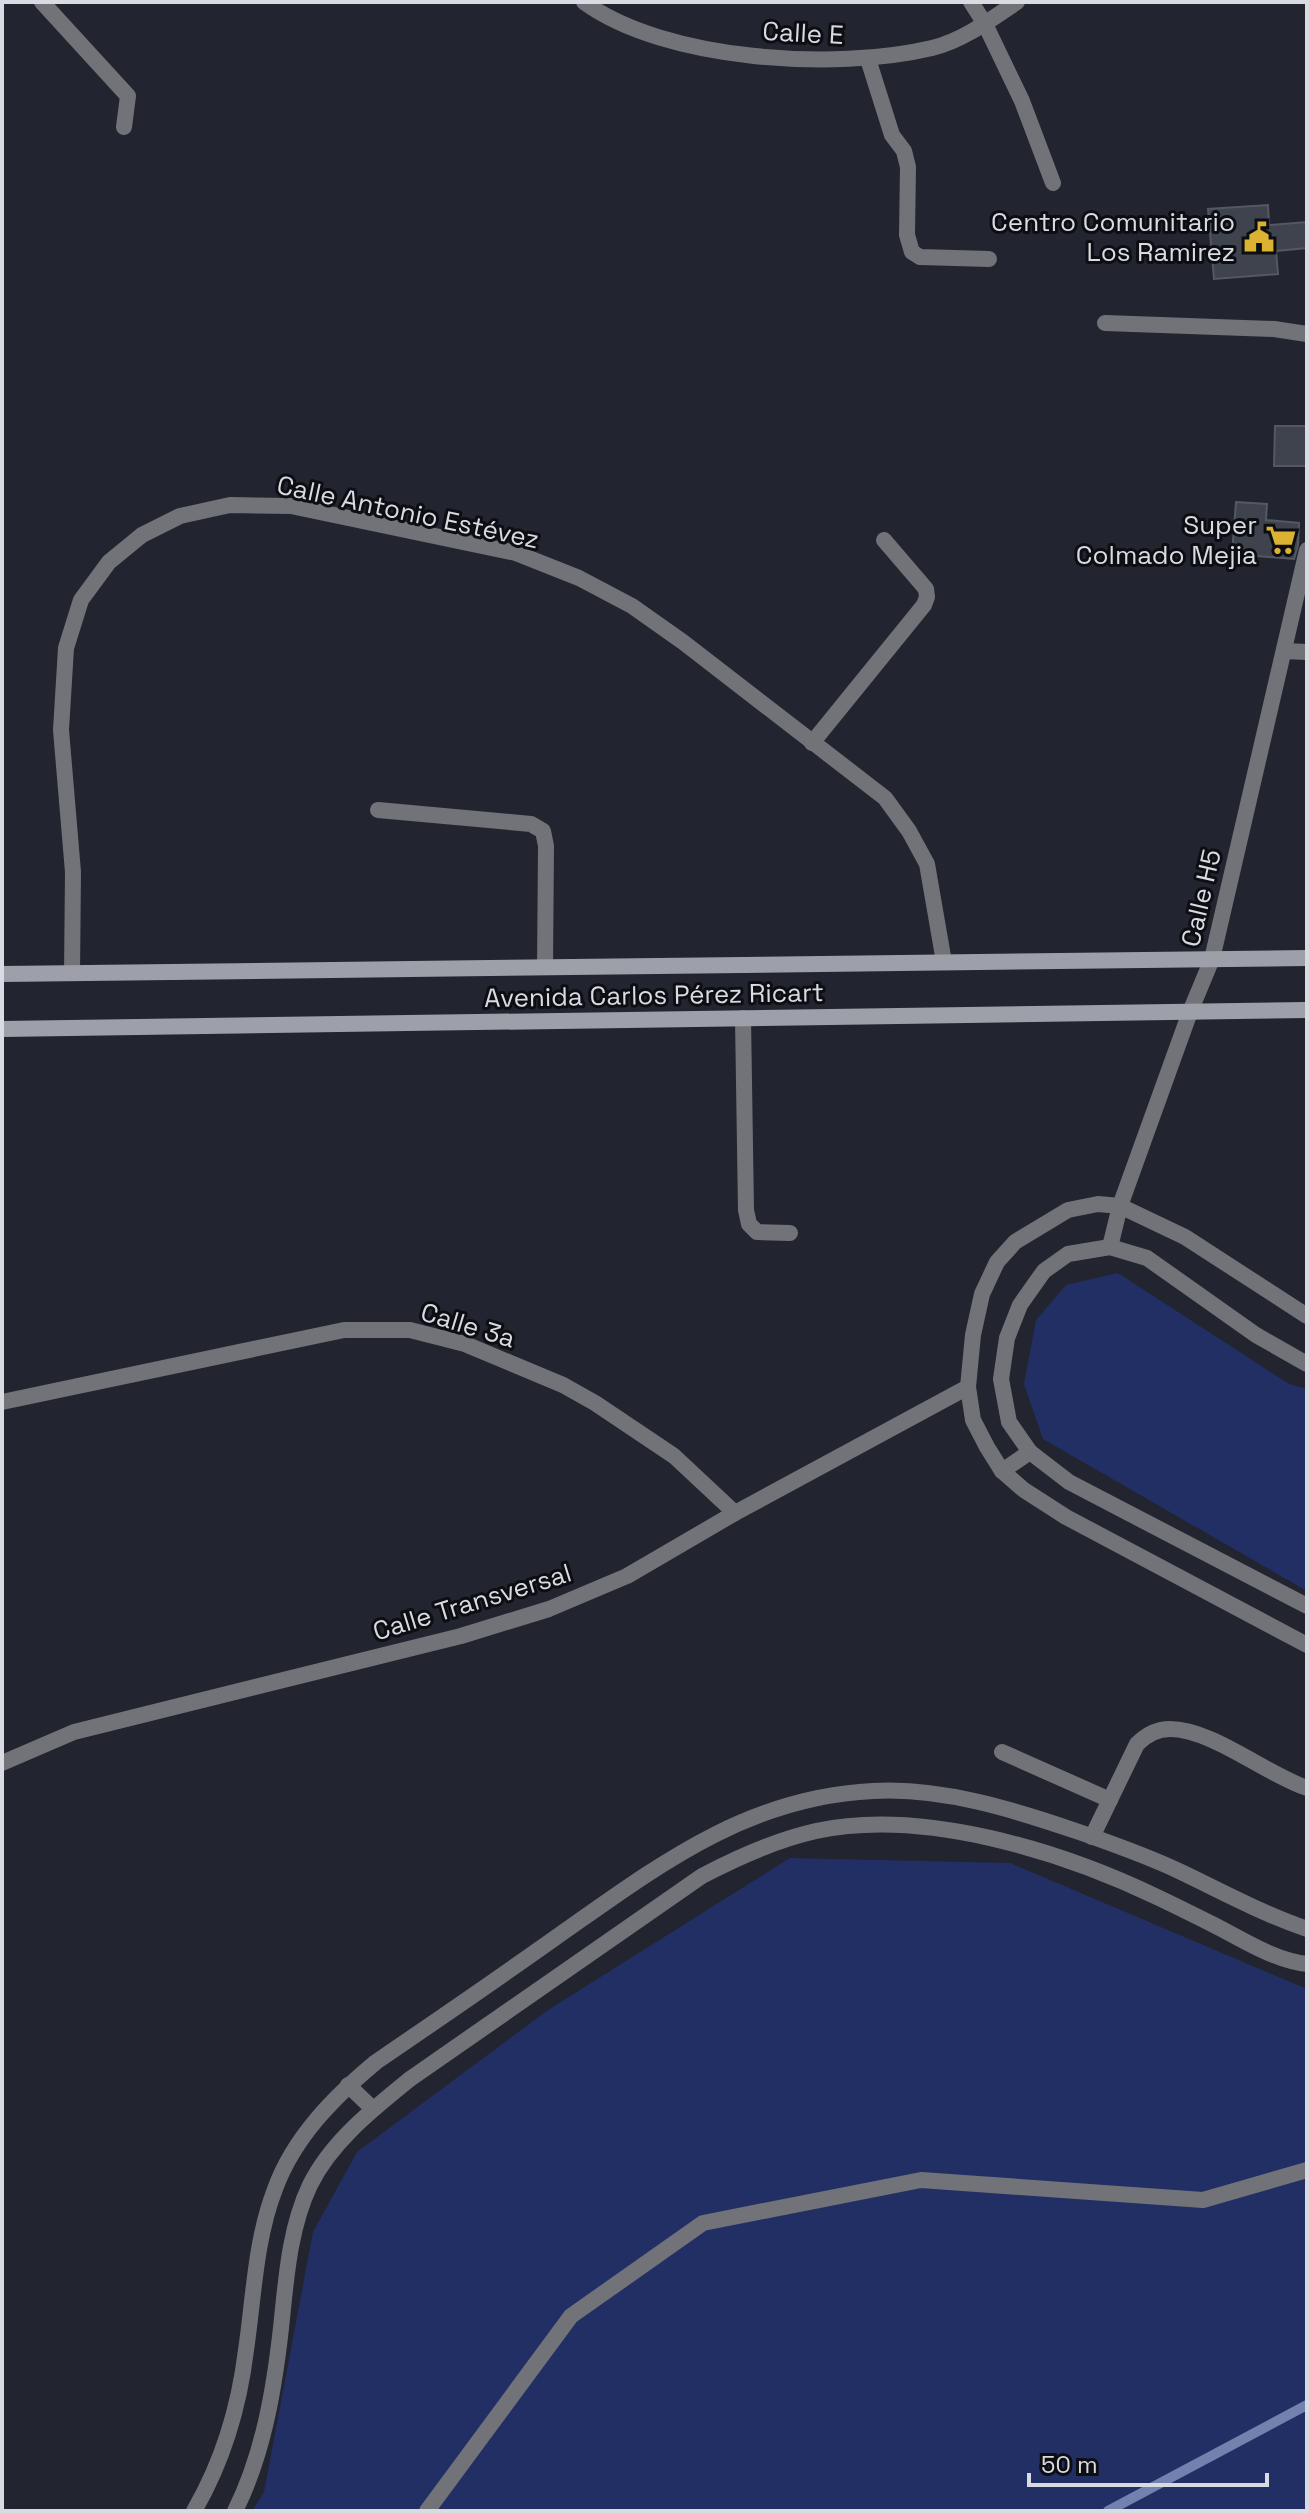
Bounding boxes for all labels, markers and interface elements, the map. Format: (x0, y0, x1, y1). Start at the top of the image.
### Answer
street label: Calle E (762, 14, 844, 52)
place label: Centro Comunitario Los Ramirez (991, 205, 1235, 269)
public building icon: Centro Comunitario Los Ramirez (1242, 220, 1276, 254)
street label: Calle Antonio Estévez (274, 468, 542, 556)
place label: Super Colmado Mejia (1076, 508, 1257, 572)
supermarket icon: Super Colmado Mejia (1264, 523, 1298, 557)
street label: Calle H5 (1173, 846, 1229, 950)
street label: Avenida Carlos Pérez Ricart (484, 975, 824, 1015)
street label: Calle 3a (417, 1295, 519, 1355)
street label: Calle Transversal (369, 1556, 575, 1648)
scale bar (1029, 2437, 1267, 2487)
text: 50 m (1041, 2449, 1098, 2480)

